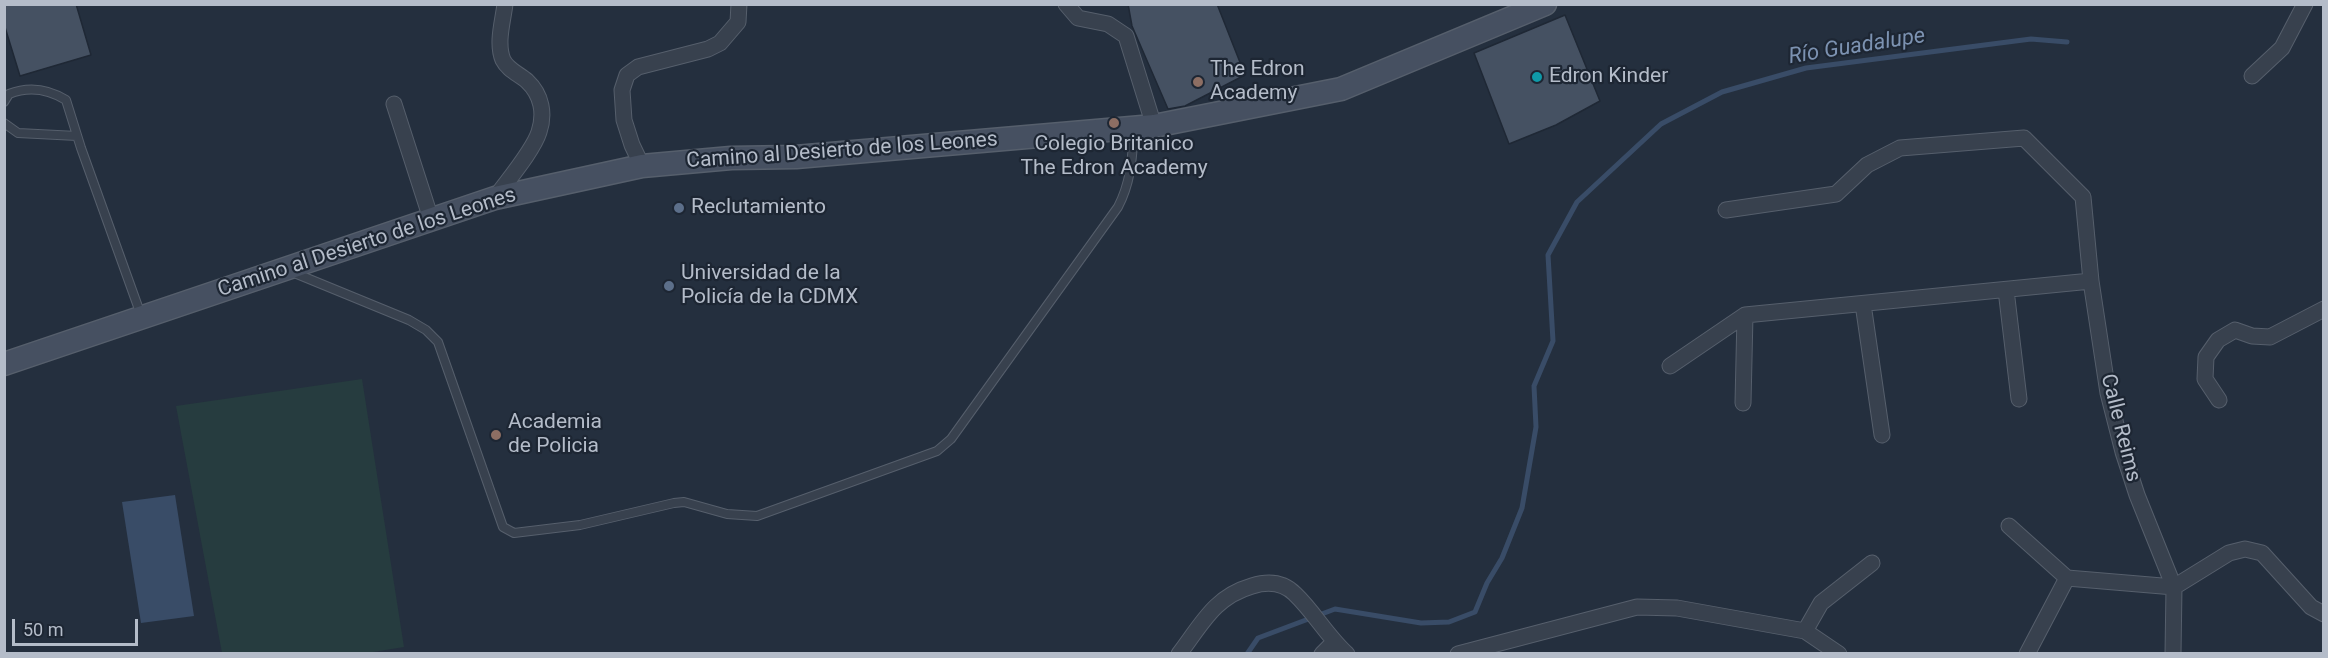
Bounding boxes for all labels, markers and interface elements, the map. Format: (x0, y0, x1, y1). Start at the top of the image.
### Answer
water label: Río Guadalupe (1787, 23, 1927, 71)
place label: The Edron Academy (1210, 57, 1305, 107)
place label: Edron Kinder (1549, 64, 1668, 90)
marker: Edron Kinder (1530, 70, 1544, 84)
marker: The Edron Academy (1191, 75, 1205, 89)
marker: Colegio Britanico The Edron Academy (1107, 116, 1121, 130)
street label: Camino al Desierto de los Leones (686, 128, 998, 174)
place label: Colegio Britanico The Edron Academy (1020, 132, 1208, 182)
street label: Camino al Desierto de los Leones (215, 183, 519, 303)
place label: Reclutamiento (691, 195, 826, 221)
marker: Reclutamiento (672, 201, 686, 215)
place label: Universidad de la Policía de la CDMX (681, 261, 858, 311)
marker: Universidad de la Policía de la CDMX (662, 279, 676, 293)
street label: Calle Reims (2094, 372, 2146, 484)
place label: Academia de Policia (508, 410, 602, 460)
marker: Academia de Policia (489, 428, 503, 442)
scale bar (15, 607, 141, 645)
text: 50 m (23, 619, 63, 640)

